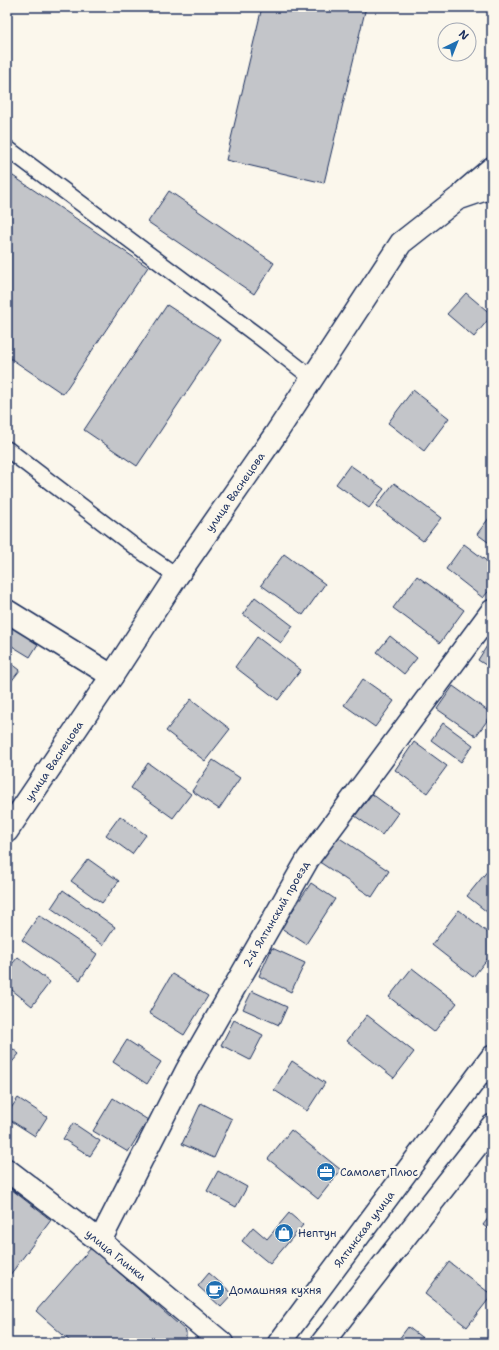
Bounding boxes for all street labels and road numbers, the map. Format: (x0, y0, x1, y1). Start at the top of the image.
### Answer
street label: улица Васнецова (202, 449, 269, 535)
street label: улица Васнецова (22, 718, 87, 804)
street label: 2-й Ялтинский проезд (240, 858, 313, 970)
street label: Ялтинская улица (331, 1188, 398, 1271)
street label: улица Глинки (82, 1226, 149, 1284)

